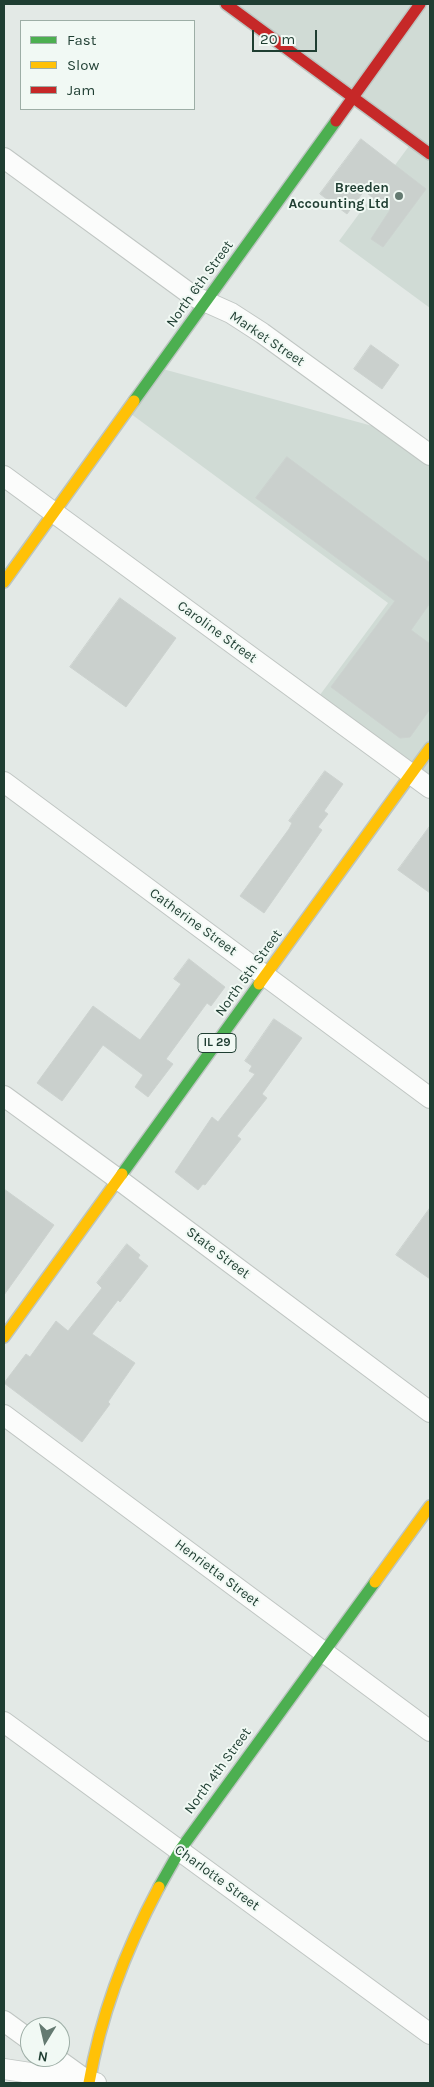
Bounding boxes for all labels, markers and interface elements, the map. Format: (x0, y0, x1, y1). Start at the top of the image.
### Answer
legend (20, 20, 195, 110)
scale bar (254, 20, 319, 52)
text: 20 m (260, 30, 295, 48)
text: Fast (67, 31, 96, 49)
text: Slow (67, 56, 99, 74)
text: Jam (67, 81, 95, 99)
place label: Breeden Accounting Ltd (288, 180, 389, 212)
marker: Breeden Accounting Ltd (393, 190, 405, 202)
street label: North 6th Street (163, 237, 237, 331)
street label: Market Street (226, 308, 308, 370)
street label: Caroline Street (174, 597, 260, 667)
street label: Catherine Street (146, 885, 240, 959)
street label: North 5th Street (212, 927, 286, 1019)
road number: IL 29 (198, 1034, 236, 1052)
street label: State Street (183, 1224, 253, 1282)
street label: Henrietta Street (171, 1536, 263, 1610)
street label: North 4th Street (181, 1725, 255, 1817)
street label: Charlotte Street (171, 1842, 263, 1914)
north arrow (20, 2017, 70, 2067)
text: N (36, 2047, 49, 2066)

